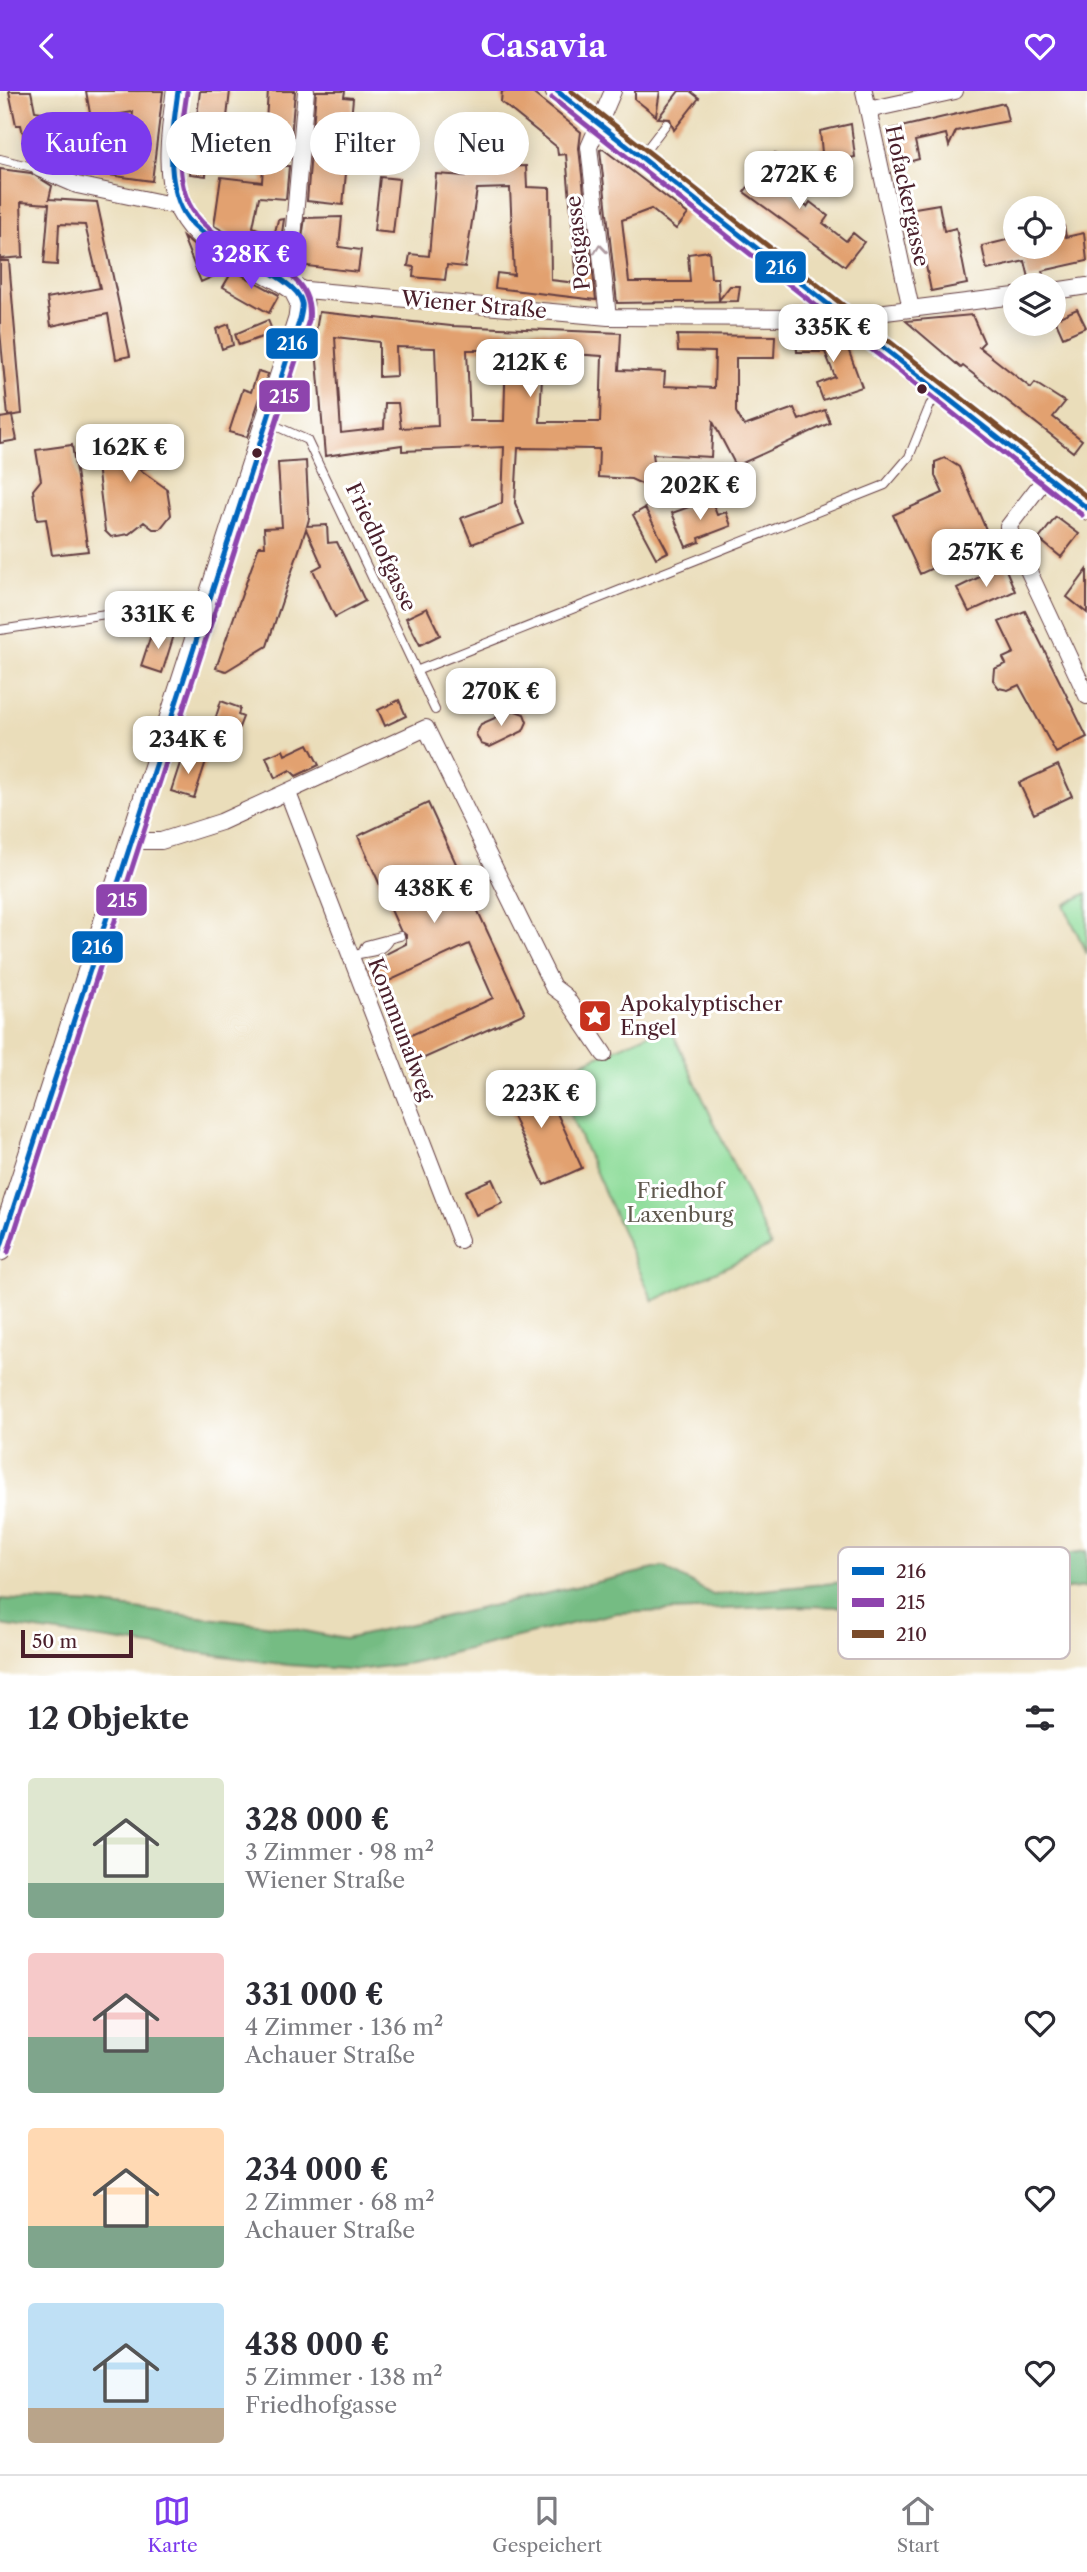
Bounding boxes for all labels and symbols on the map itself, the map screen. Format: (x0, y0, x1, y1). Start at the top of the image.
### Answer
street label: Hofackergasse (880, 123, 935, 269)
pin: 272K € (742, 151, 856, 211)
street label: Postgasse (560, 195, 595, 291)
pin: 328K € (194, 231, 308, 291)
one-way arrow (593, 243, 608, 254)
line badge: 216 (754, 250, 807, 284)
text: 216 (765, 256, 797, 279)
street label: Wiener Straße (399, 286, 548, 323)
pin: 335K € (776, 305, 890, 364)
line badge: 216 (265, 327, 319, 360)
text: 216 (276, 332, 308, 355)
pin: 212K € (473, 339, 587, 399)
line badge: 215 (258, 379, 311, 413)
unlabelled marker (915, 382, 929, 396)
text: 215 (269, 385, 299, 408)
pin: 162K € (73, 425, 187, 484)
unlabelled marker (250, 446, 264, 460)
pin: 202K € (643, 463, 757, 522)
street label: Friedhofgasse (341, 479, 422, 615)
pin: 257K € (929, 529, 1043, 589)
pin: 331K € (101, 591, 215, 651)
pin: 270K € (444, 669, 558, 728)
pin: 234K € (131, 717, 245, 776)
pin: 438K € (377, 865, 491, 925)
line badge: 215 (95, 883, 148, 917)
text: 215 (107, 889, 137, 912)
line badge: 216 (71, 930, 124, 964)
text: 216 (81, 936, 113, 959)
street label: Kommunalweg (363, 954, 440, 1104)
place label: Apokalyptischer Engel (619, 991, 783, 1040)
place icon: Apokalyptischer Engel (576, 997, 614, 1035)
pin: 223K € (484, 1070, 598, 1130)
park label: Friedhof Laxenburg (627, 1178, 734, 1227)
legend (838, 1547, 1070, 1659)
text: 216 (896, 1560, 926, 1583)
text: 215 (896, 1591, 925, 1614)
text: 210 (896, 1623, 927, 1646)
scale bar (21, 1627, 133, 1659)

